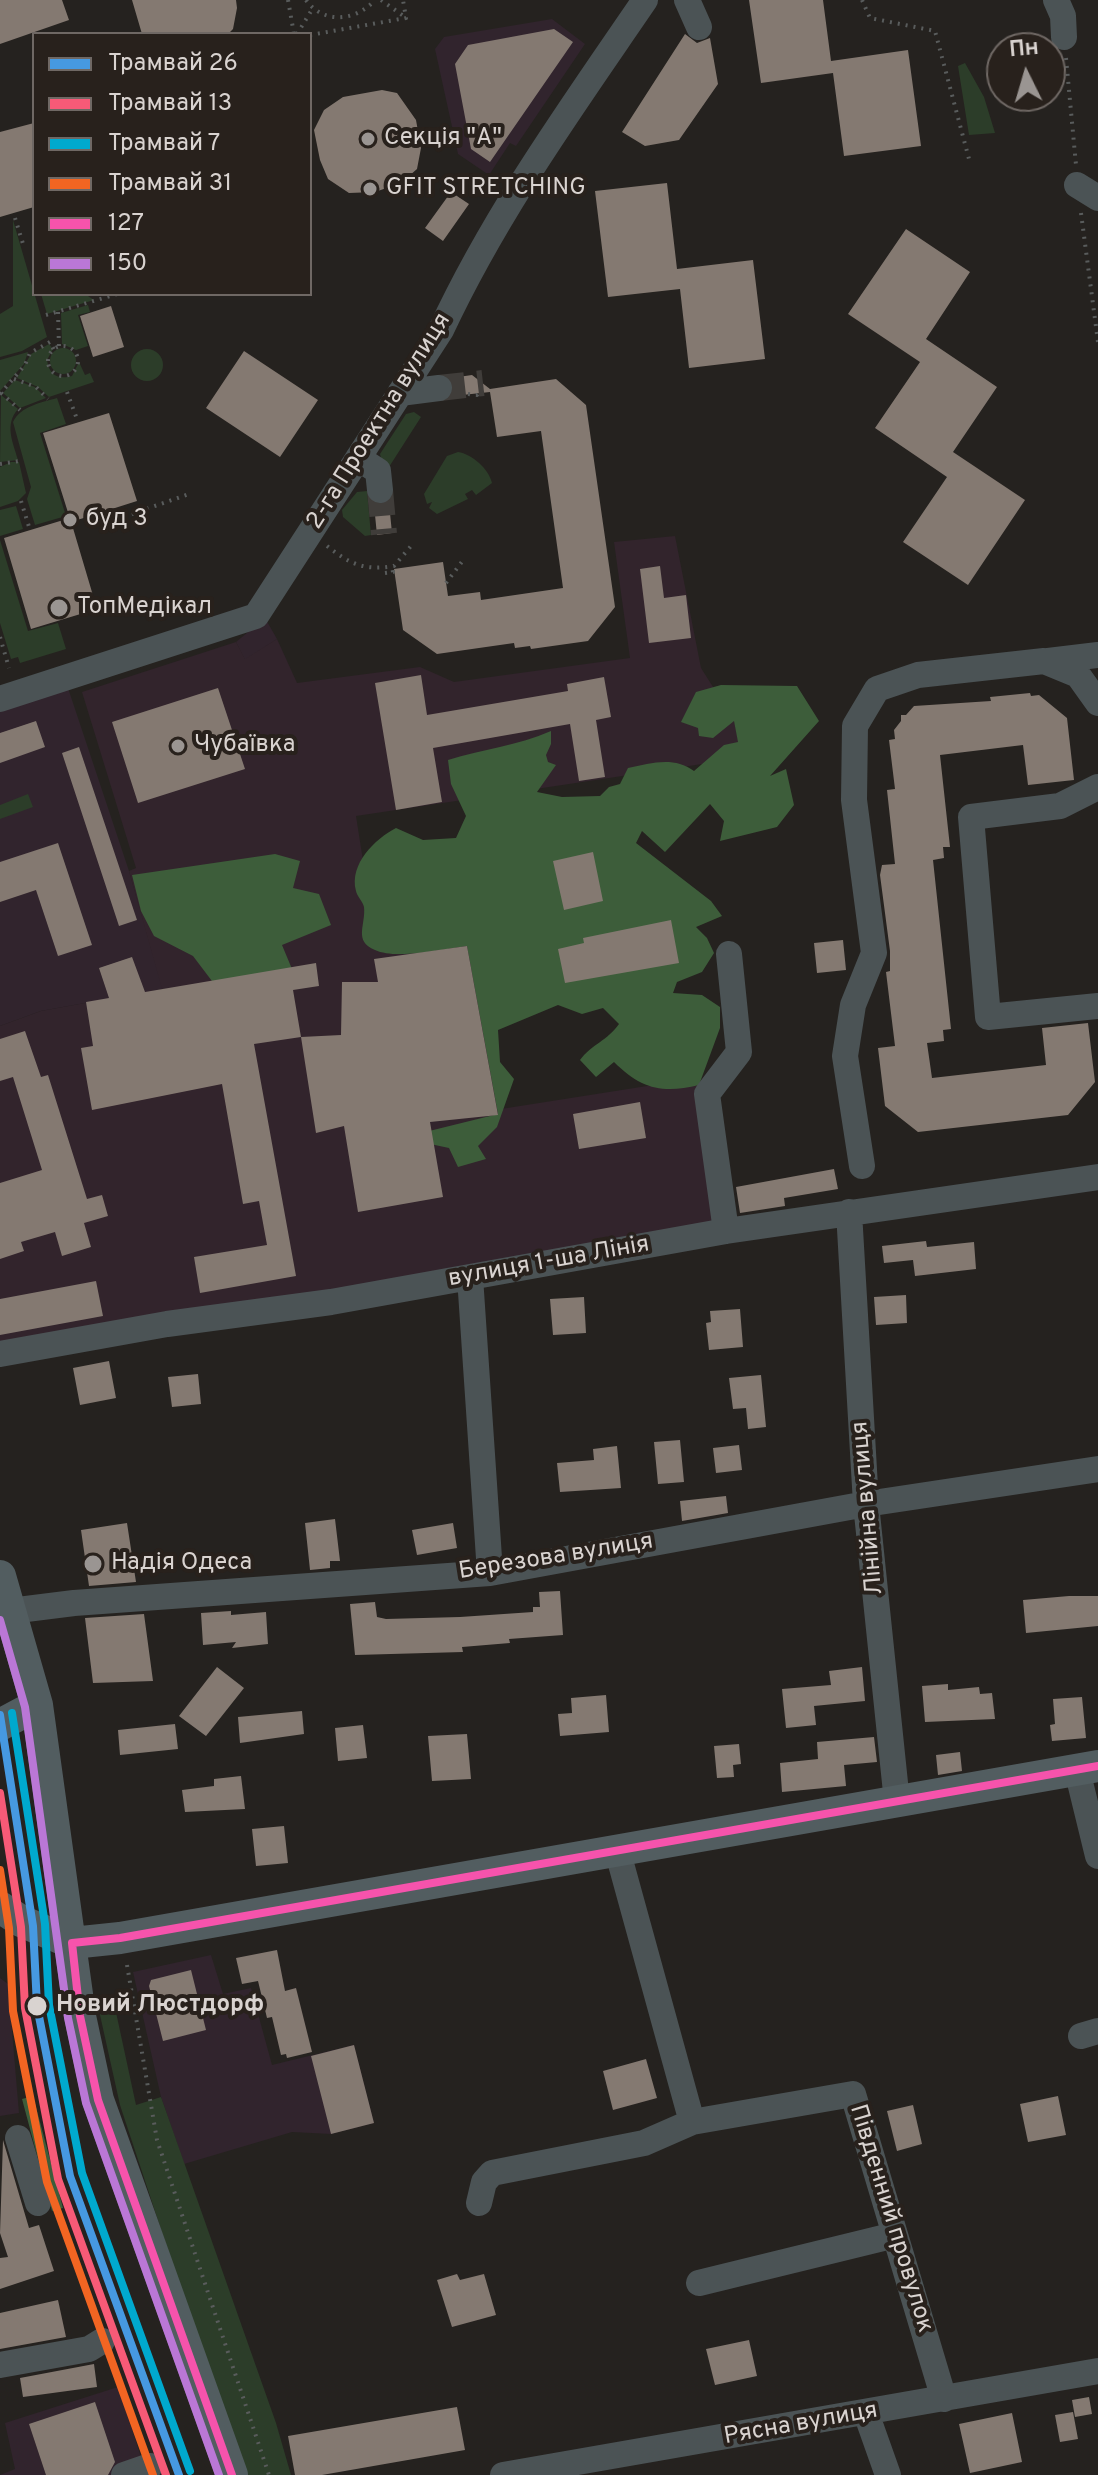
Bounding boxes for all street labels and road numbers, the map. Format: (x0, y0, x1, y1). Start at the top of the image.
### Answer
street label: 2-га Проектна вулиця (302, 309, 458, 535)
street label: вулиця 1-ша Лінія (446, 1231, 652, 1295)
street label: Лінійна вулиця (847, 1420, 891, 1596)
street label: Березова вулиця (457, 1528, 655, 1588)
street label: Південний провулок (842, 2102, 938, 2336)
street label: Рясна вулиця (722, 2397, 880, 2453)

